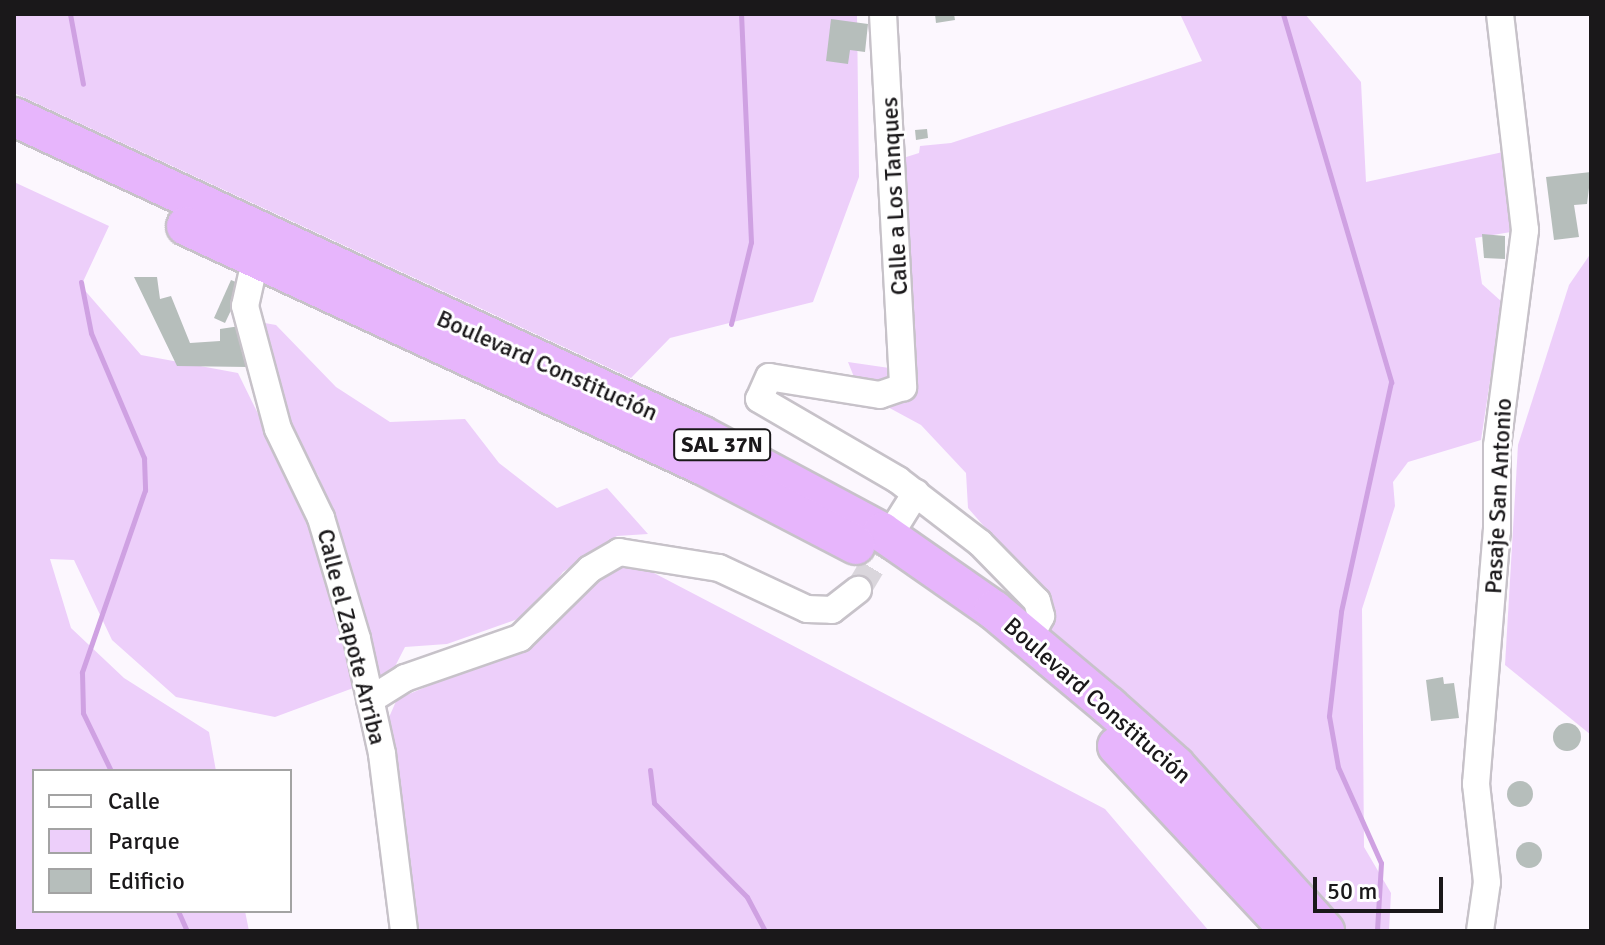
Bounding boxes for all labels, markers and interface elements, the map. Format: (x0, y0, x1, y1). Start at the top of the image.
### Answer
street label: Calle a Los Tanques (875, 96, 915, 296)
street label: Boulevard Constitución (432, 304, 662, 428)
street label: Pasaje San Antonio (1479, 397, 1519, 595)
road number: SAL 37N (672, 427, 772, 463)
street label: Calle el Zapote Arriba (310, 526, 392, 748)
street label: Boulevard Constitución (997, 612, 1197, 790)
legend (32, 769, 292, 913)
text: Calle (108, 786, 160, 816)
text: Parque (108, 826, 180, 856)
scale bar (1317, 861, 1447, 911)
text: Edificio (108, 866, 185, 896)
text: 50 m (1327, 876, 1377, 906)

